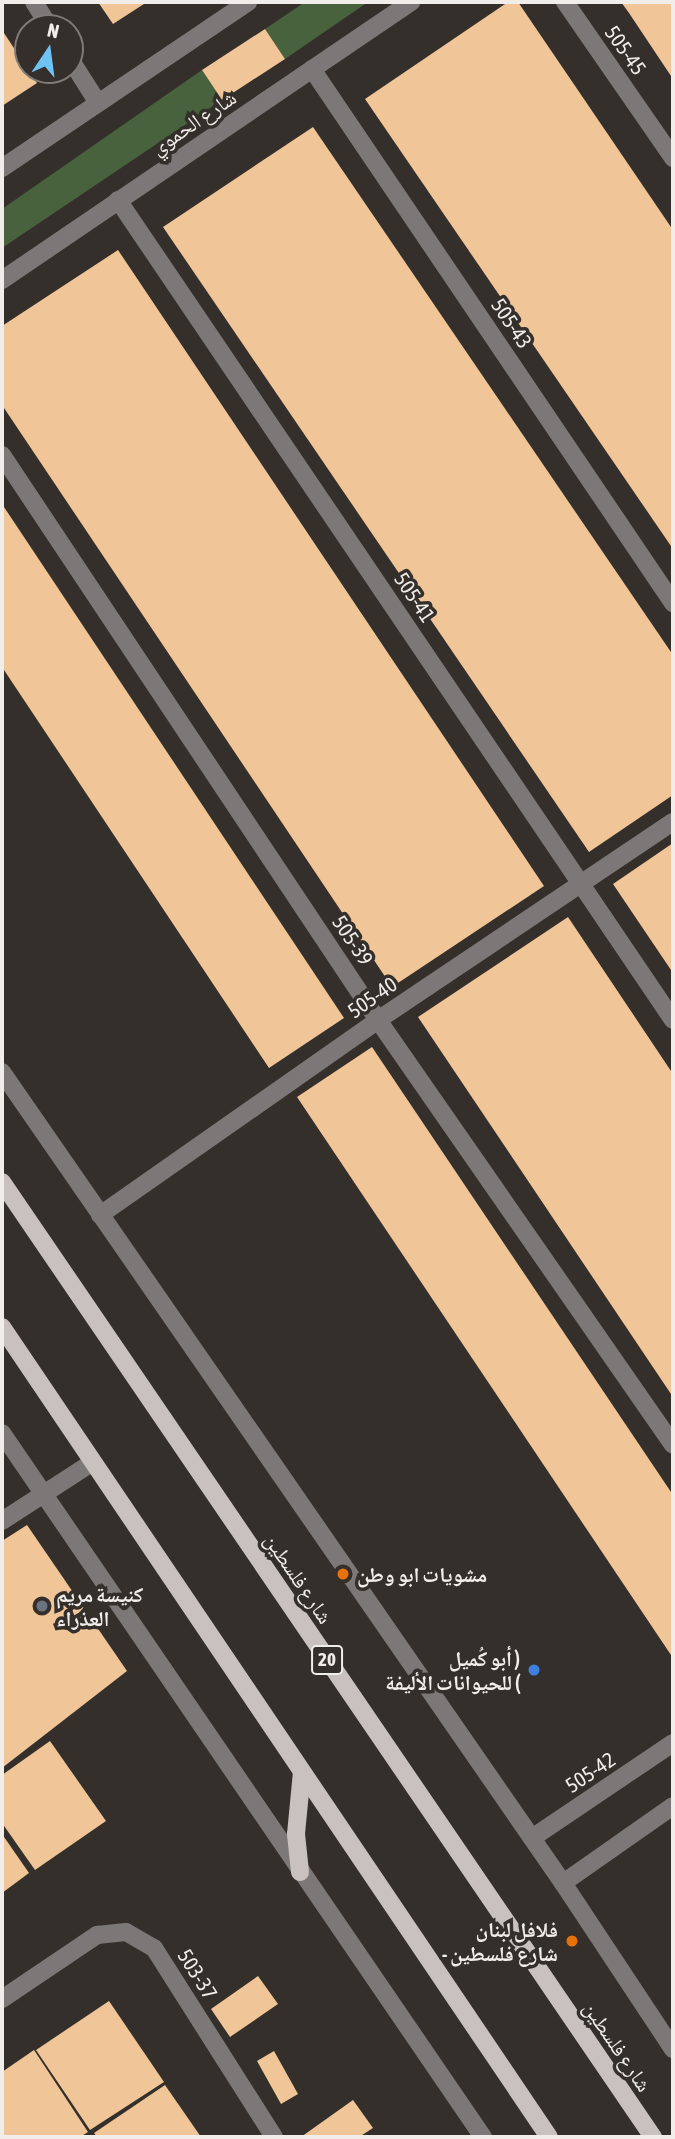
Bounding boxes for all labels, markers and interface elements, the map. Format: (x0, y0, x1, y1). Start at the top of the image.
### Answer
north arrow (14, 14, 84, 84)
text: N (45, 19, 61, 42)
street label: 505-45 (600, 20, 652, 80)
street label: شارع الحموي (145, 84, 241, 160)
street label: 505-43 (486, 293, 538, 353)
street label: 505-41 (389, 567, 441, 627)
street label: 505-39 (327, 910, 379, 970)
street label: 505-40 (342, 971, 402, 1023)
street label: شارع فلسطين (260, 1528, 338, 1628)
place label: مشويات ابو وطن (357, 1561, 487, 1587)
marker: مشويات ابو وطن (335, 1566, 351, 1582)
place label: كنيسة مريم العذراء (56, 1581, 143, 1631)
marker: كنيسة مريم العذراء (34, 1598, 50, 1614)
road number: 20 (310, 1644, 344, 1676)
place label: أبو كُميل ) للحيوانات الأليفة ( (385, 1645, 520, 1695)
marker: أبو كُميل ) للحيوانات الأليفة ( (526, 1662, 542, 1678)
street label: 505-42 (560, 1746, 620, 1798)
place label: فلافل لبنان - شارع فلسطين (442, 1916, 558, 1966)
marker: فلافل لبنان - شارع فلسطين (564, 1933, 580, 1949)
street label: 503-37 (173, 1944, 223, 2004)
street label: شارع فلسطين (579, 1996, 657, 2096)

